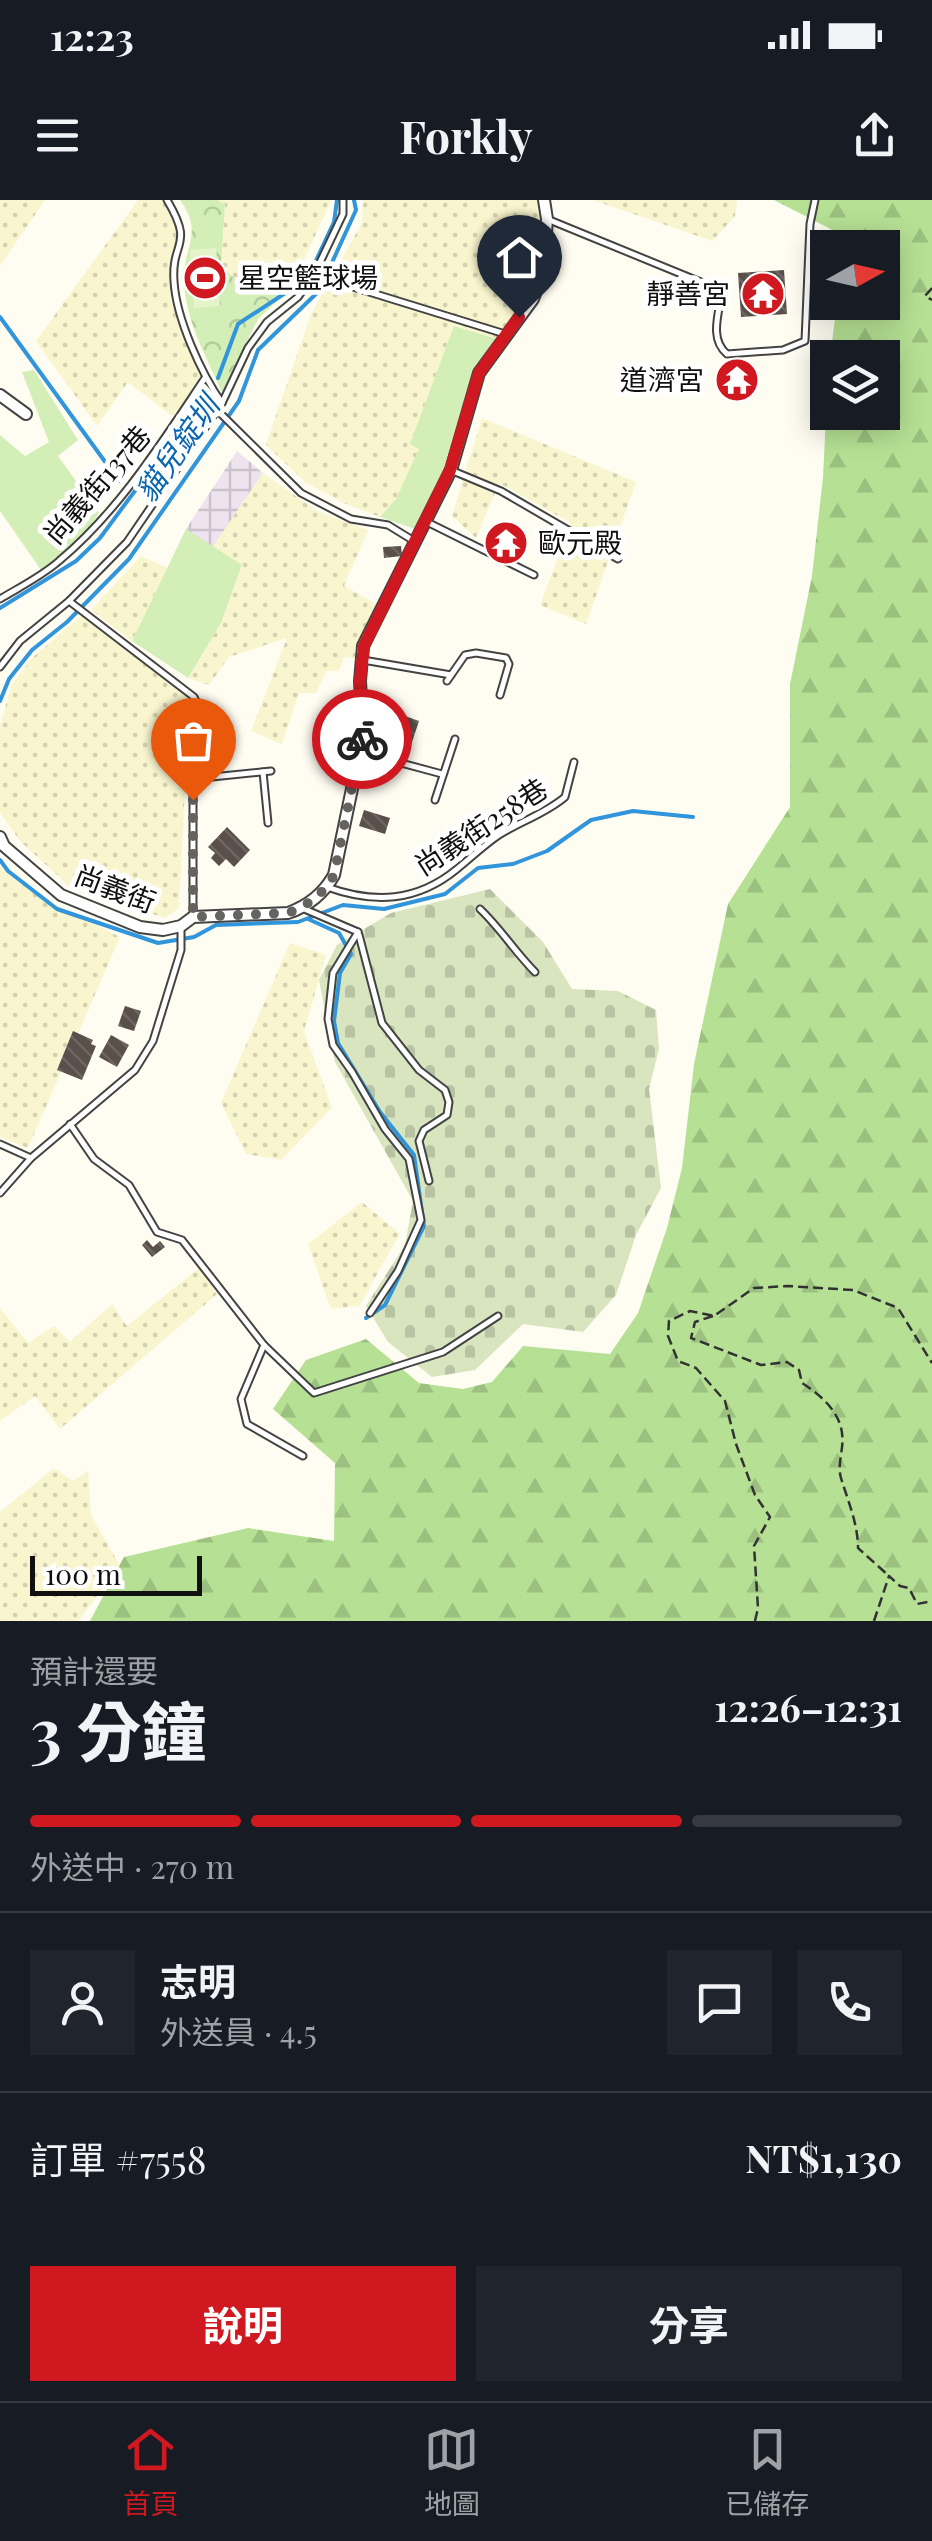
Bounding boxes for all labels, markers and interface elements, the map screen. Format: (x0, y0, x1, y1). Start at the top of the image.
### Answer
text: 12:23 (50, 10, 134, 61)
text: Forkly (399, 105, 533, 165)
icon: menu (30, 108, 85, 163)
icon: share (847, 108, 902, 163)
pin (477, 215, 562, 318)
icon: home (492, 230, 547, 285)
north arrow (810, 230, 900, 320)
map controls (810, 230, 900, 430)
sports icon: 星空籃球場 (182, 255, 228, 301)
place label: 星空籃球場 (238, 258, 378, 295)
temple icon: 靜善宮 (740, 271, 786, 317)
place label: 靜善宮 (646, 274, 730, 311)
button: layers (810, 340, 900, 430)
temple icon: 道濟宮 (714, 357, 760, 403)
place label: 道濟宮 (620, 360, 704, 397)
water label: 貓兒錠圳 (126, 384, 229, 508)
street label: 尚義街137巷 (34, 417, 158, 551)
temple icon: 歐元殿 (483, 520, 529, 566)
place label: 歐元殿 (538, 523, 622, 560)
courier (312, 689, 412, 789)
pin (151, 698, 236, 801)
icon: bike (335, 712, 390, 767)
icon: bag (166, 713, 221, 768)
street label: 尚義街258巷 (407, 769, 554, 883)
street label: 尚義街 (70, 855, 161, 920)
scale bar (30, 1551, 202, 1596)
text: 100 m (45, 1555, 121, 1592)
text: 預計還要 (30, 1648, 158, 1691)
text: 12:26–12:31 (714, 1681, 902, 1732)
text: 3 分鐘 (30, 1686, 206, 1772)
text: 外送中 · 270 m (30, 1844, 234, 1887)
button: person (30, 1950, 135, 2055)
button: chat (667, 1950, 772, 2055)
button: phone (797, 1950, 902, 2055)
text: 志明 (160, 1955, 236, 2006)
text: 外送員 · 4.5 (160, 2009, 317, 2052)
text: NT$1,130 (745, 2132, 902, 2183)
text: 訂單 #7558 (30, 2133, 206, 2184)
button: 說明 (30, 2266, 456, 2381)
button: 分享 (476, 2266, 902, 2381)
tab: 首頁 (123, 2422, 179, 2522)
tab: 地圖 (424, 2422, 480, 2522)
tab: 已儲存 (725, 2422, 809, 2522)

